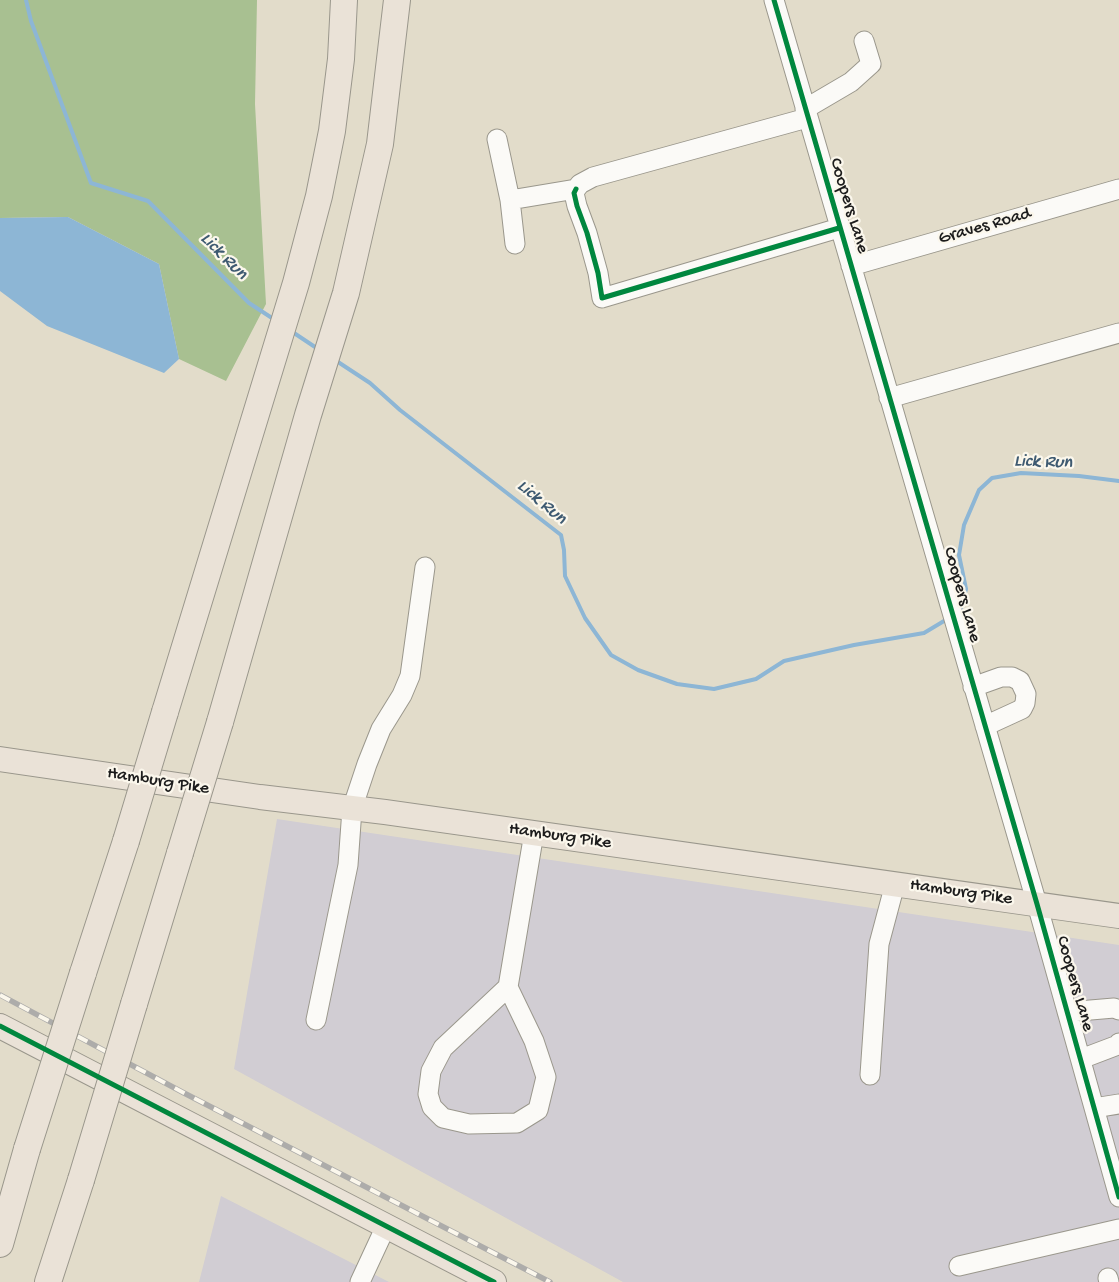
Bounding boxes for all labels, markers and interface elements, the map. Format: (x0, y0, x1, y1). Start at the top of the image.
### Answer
street label: Coopers Lane (823, 156, 873, 256)
street label: Graves Road (936, 204, 1034, 250)
water label: Lick Run (194, 228, 252, 286)
water label: Lick Run (1013, 451, 1073, 475)
water label: Lick Run (511, 475, 571, 531)
street label: Coopers Lane (937, 545, 985, 645)
street label: Hamburg Pike (105, 763, 211, 801)
street label: Hamburg Pike (507, 819, 613, 855)
street label: Hamburg Pike (908, 875, 1014, 911)
street label: Coopers Lane (1050, 934, 1098, 1034)

